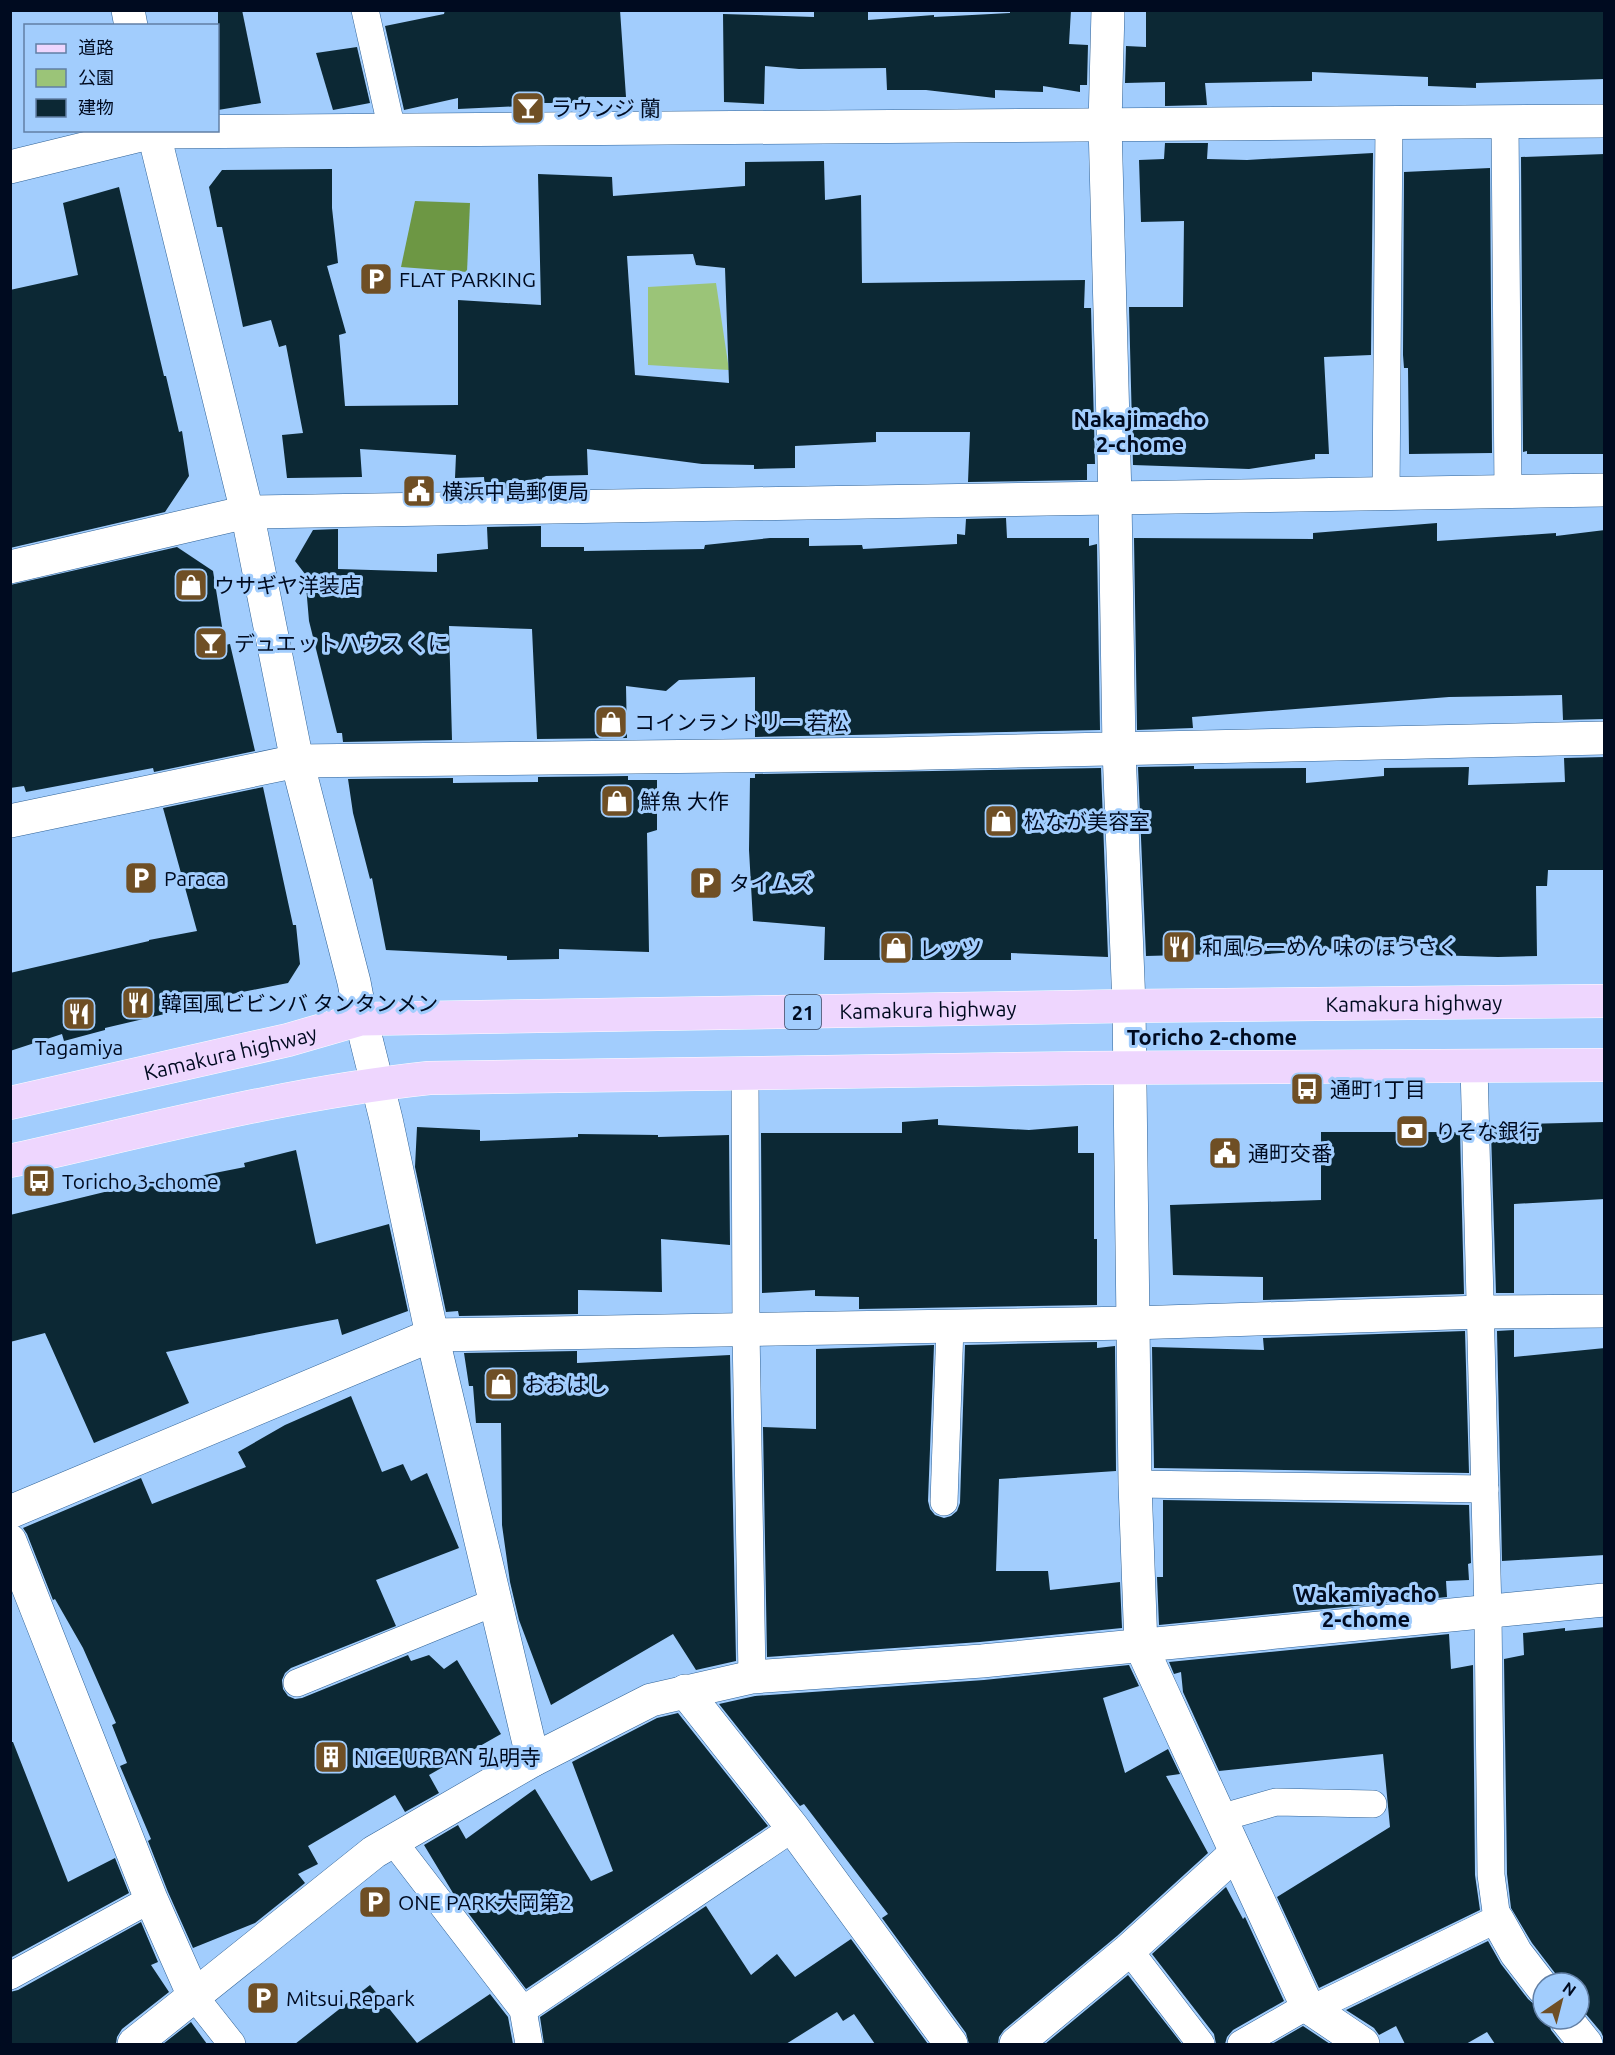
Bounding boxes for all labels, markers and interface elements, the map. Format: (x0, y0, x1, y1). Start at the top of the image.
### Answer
legend (24, 24, 219, 132)
text: 道路 (78, 37, 114, 57)
text: 公園 (78, 67, 114, 87)
bar icon: ラウンジ 蘭 (510, 90, 546, 126)
place label: ラウンジ 蘭 (551, 96, 661, 120)
text: 建物 (78, 97, 114, 117)
parking icon: FLAT PARKING (358, 261, 394, 297)
place label: FLAT PARKING (399, 267, 536, 291)
district label: Nakajimacho 2-chome (1074, 406, 1206, 456)
public building icon: 横浜中島郵便局 (401, 473, 437, 509)
place label: 横浜中島郵便局 (442, 479, 589, 503)
shop icon: ウサギヤ洋装店 (173, 567, 209, 603)
place label: ウサギヤ洋装店 (214, 573, 361, 597)
bar icon: デュエットハウス くに (193, 625, 229, 661)
place label: デュエットハウス くに (234, 631, 449, 655)
shop icon: コインランドリー 若松 (593, 704, 629, 740)
place label: コインランドリー 若松 (634, 710, 849, 734)
shop icon: 鮮魚 大作 (599, 783, 635, 819)
place label: 鮮魚 大作 (640, 789, 729, 813)
shop icon: 松なが美容室 (983, 803, 1019, 839)
place label: 松なが美容室 (1024, 809, 1150, 833)
parking icon: Paraca (123, 860, 159, 896)
parking icon: タイムズ (688, 865, 724, 901)
place label: Paraca (164, 866, 226, 890)
place label: タイムズ (729, 871, 813, 895)
restaurant icon: 和風らーめん 味のほうさく (1161, 929, 1197, 965)
shop icon: レッツ (878, 930, 914, 966)
place label: 和風らーめん 味のほうさく (1202, 935, 1459, 959)
place label: レッツ (919, 936, 982, 960)
restaurant icon: 韓国風ビビンバ タンタンメン (120, 985, 156, 1021)
street label: Kamakura highway (1325, 990, 1502, 1016)
place label: 韓国風ビビンバ タンタンメン (161, 991, 438, 1015)
road number: 21 (785, 995, 821, 1029)
restaurant icon: Tagamiya (61, 996, 97, 1032)
street label: Kamakura highway (839, 996, 1017, 1023)
street label: Kamakura highway (141, 1020, 320, 1084)
district label: Toricho 2-chome (1127, 1024, 1297, 1049)
place label: Tagamiya (35, 1035, 123, 1059)
bus stop icon: 通町1丁目 (1289, 1071, 1325, 1107)
place label: 通町1丁目 (1330, 1077, 1426, 1101)
bank icon: りそな銀行 (1394, 1113, 1430, 1149)
place label: りそな銀行 (1435, 1119, 1540, 1143)
public building icon: 通町交番 (1207, 1135, 1243, 1171)
place label: 通町交番 (1248, 1141, 1332, 1165)
bus stop icon: Toricho 3-chome (21, 1163, 57, 1199)
place label: Toricho 3-chome (62, 1169, 219, 1193)
shop icon: おおはし (483, 1366, 519, 1402)
place label: おおはし (524, 1372, 608, 1396)
district label: Wakamiyacho 2-chome (1295, 1581, 1437, 1631)
building icon: NICE URBAN 弘明寺 (313, 1739, 349, 1775)
place label: NICE URBAN 弘明寺 (354, 1745, 541, 1769)
parking icon: ONE PARK大岡第2 (357, 1884, 393, 1920)
place label: ONE PARK大岡第2 (398, 1890, 572, 1914)
north arrow (1531, 1971, 1591, 2031)
text: N (1560, 1978, 1580, 2000)
parking icon: Mitsui Repark (245, 1980, 281, 2016)
place label: Mitsui Repark (286, 1986, 415, 2010)

